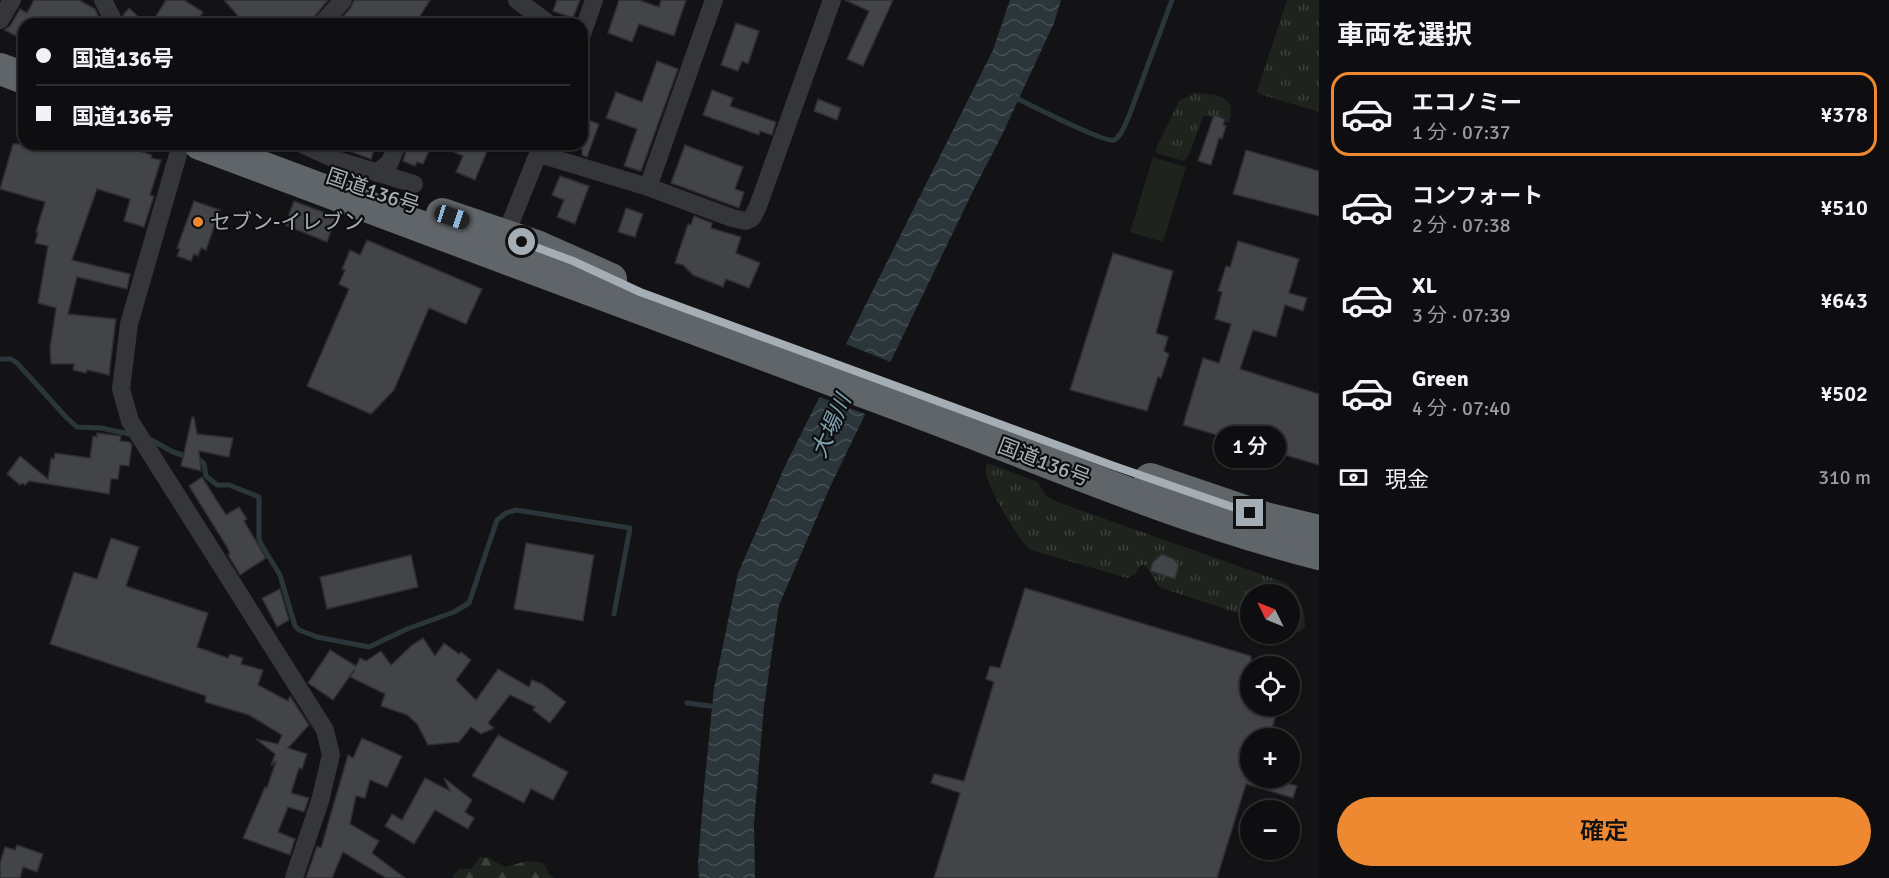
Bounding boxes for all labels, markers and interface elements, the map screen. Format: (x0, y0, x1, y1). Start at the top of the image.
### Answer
text: 車両を選択 (1337, 19, 1472, 52)
text: 国道136号 (72, 45, 174, 72)
icon: car (1340, 87, 1394, 141)
text: エコノミー (1412, 89, 1522, 116)
text: ¥378 (1820, 101, 1868, 128)
text: 国道136号 (72, 103, 174, 130)
text: 1 分 · 07:37 (1412, 120, 1511, 145)
street label: 国道136号 (323, 163, 423, 219)
icon: car (1340, 180, 1394, 234)
text: コンフォート (1412, 182, 1543, 209)
text: ¥510 (1820, 194, 1868, 221)
car (432, 203, 472, 231)
place label: セブン-イレブン (210, 209, 364, 235)
text: 2 分 · 07:38 (1412, 213, 1511, 238)
marker: セブン-イレブン (191, 215, 205, 229)
route start (508, 228, 535, 255)
text: XL (1412, 272, 1437, 299)
icon: car (1340, 273, 1394, 327)
text: ¥643 (1820, 287, 1868, 314)
text: 3 分 · 07:39 (1412, 303, 1511, 328)
text: Green (1412, 365, 1469, 392)
icon: car (1340, 366, 1394, 420)
text: ¥502 (1820, 380, 1868, 407)
water label: 大場川 (805, 389, 858, 462)
text: 4 分 · 07:40 (1412, 396, 1511, 421)
callout: 1 分 (1214, 426, 1286, 468)
street label: 国道136号 (994, 432, 1094, 492)
text: 1 分 (1232, 434, 1268, 459)
icon: cash (1337, 461, 1370, 494)
text: 310 m (1818, 465, 1871, 490)
text: 現金 (1385, 466, 1429, 493)
route end (1236, 499, 1263, 526)
north arrow (1240, 584, 1300, 644)
map controls (1240, 584, 1300, 860)
button: locate (1240, 656, 1300, 716)
button: + (1240, 728, 1300, 788)
button: 確定 (1337, 797, 1871, 866)
button: − (1240, 800, 1300, 860)

